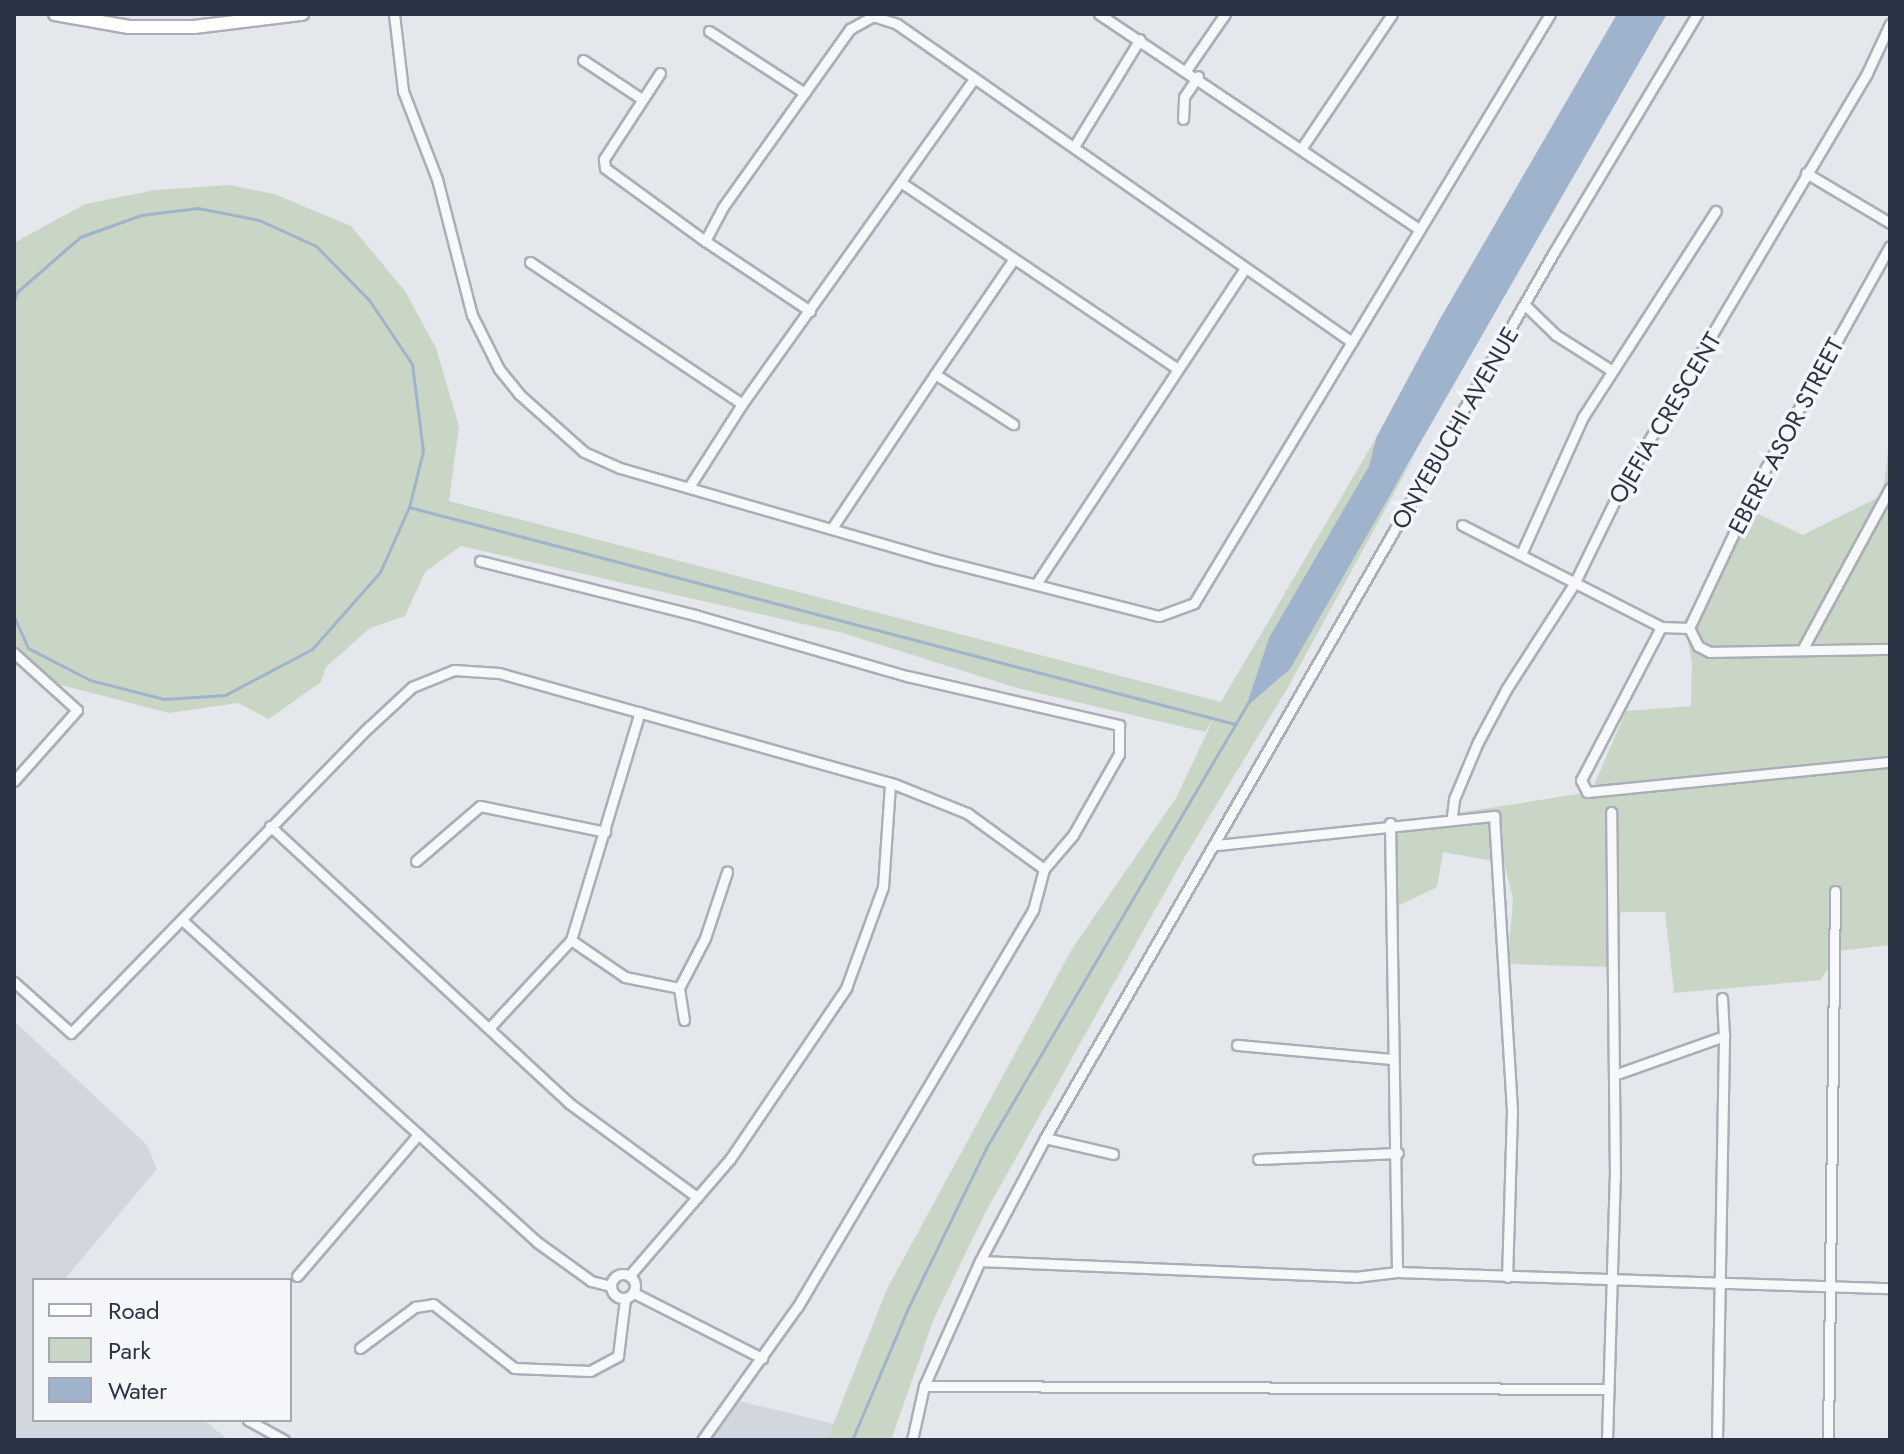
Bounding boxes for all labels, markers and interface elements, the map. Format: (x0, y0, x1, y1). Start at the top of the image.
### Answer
street label: ONYEBUCHI AVENUE (1385, 322, 1525, 534)
street label: OJEFIA CRESCENT (1603, 327, 1727, 509)
street label: EBERE ASOR STREET (1722, 333, 1850, 539)
legend (32, 1278, 292, 1422)
text: Road (108, 1293, 160, 1328)
text: Park (108, 1333, 151, 1368)
text: Water (108, 1373, 167, 1408)

